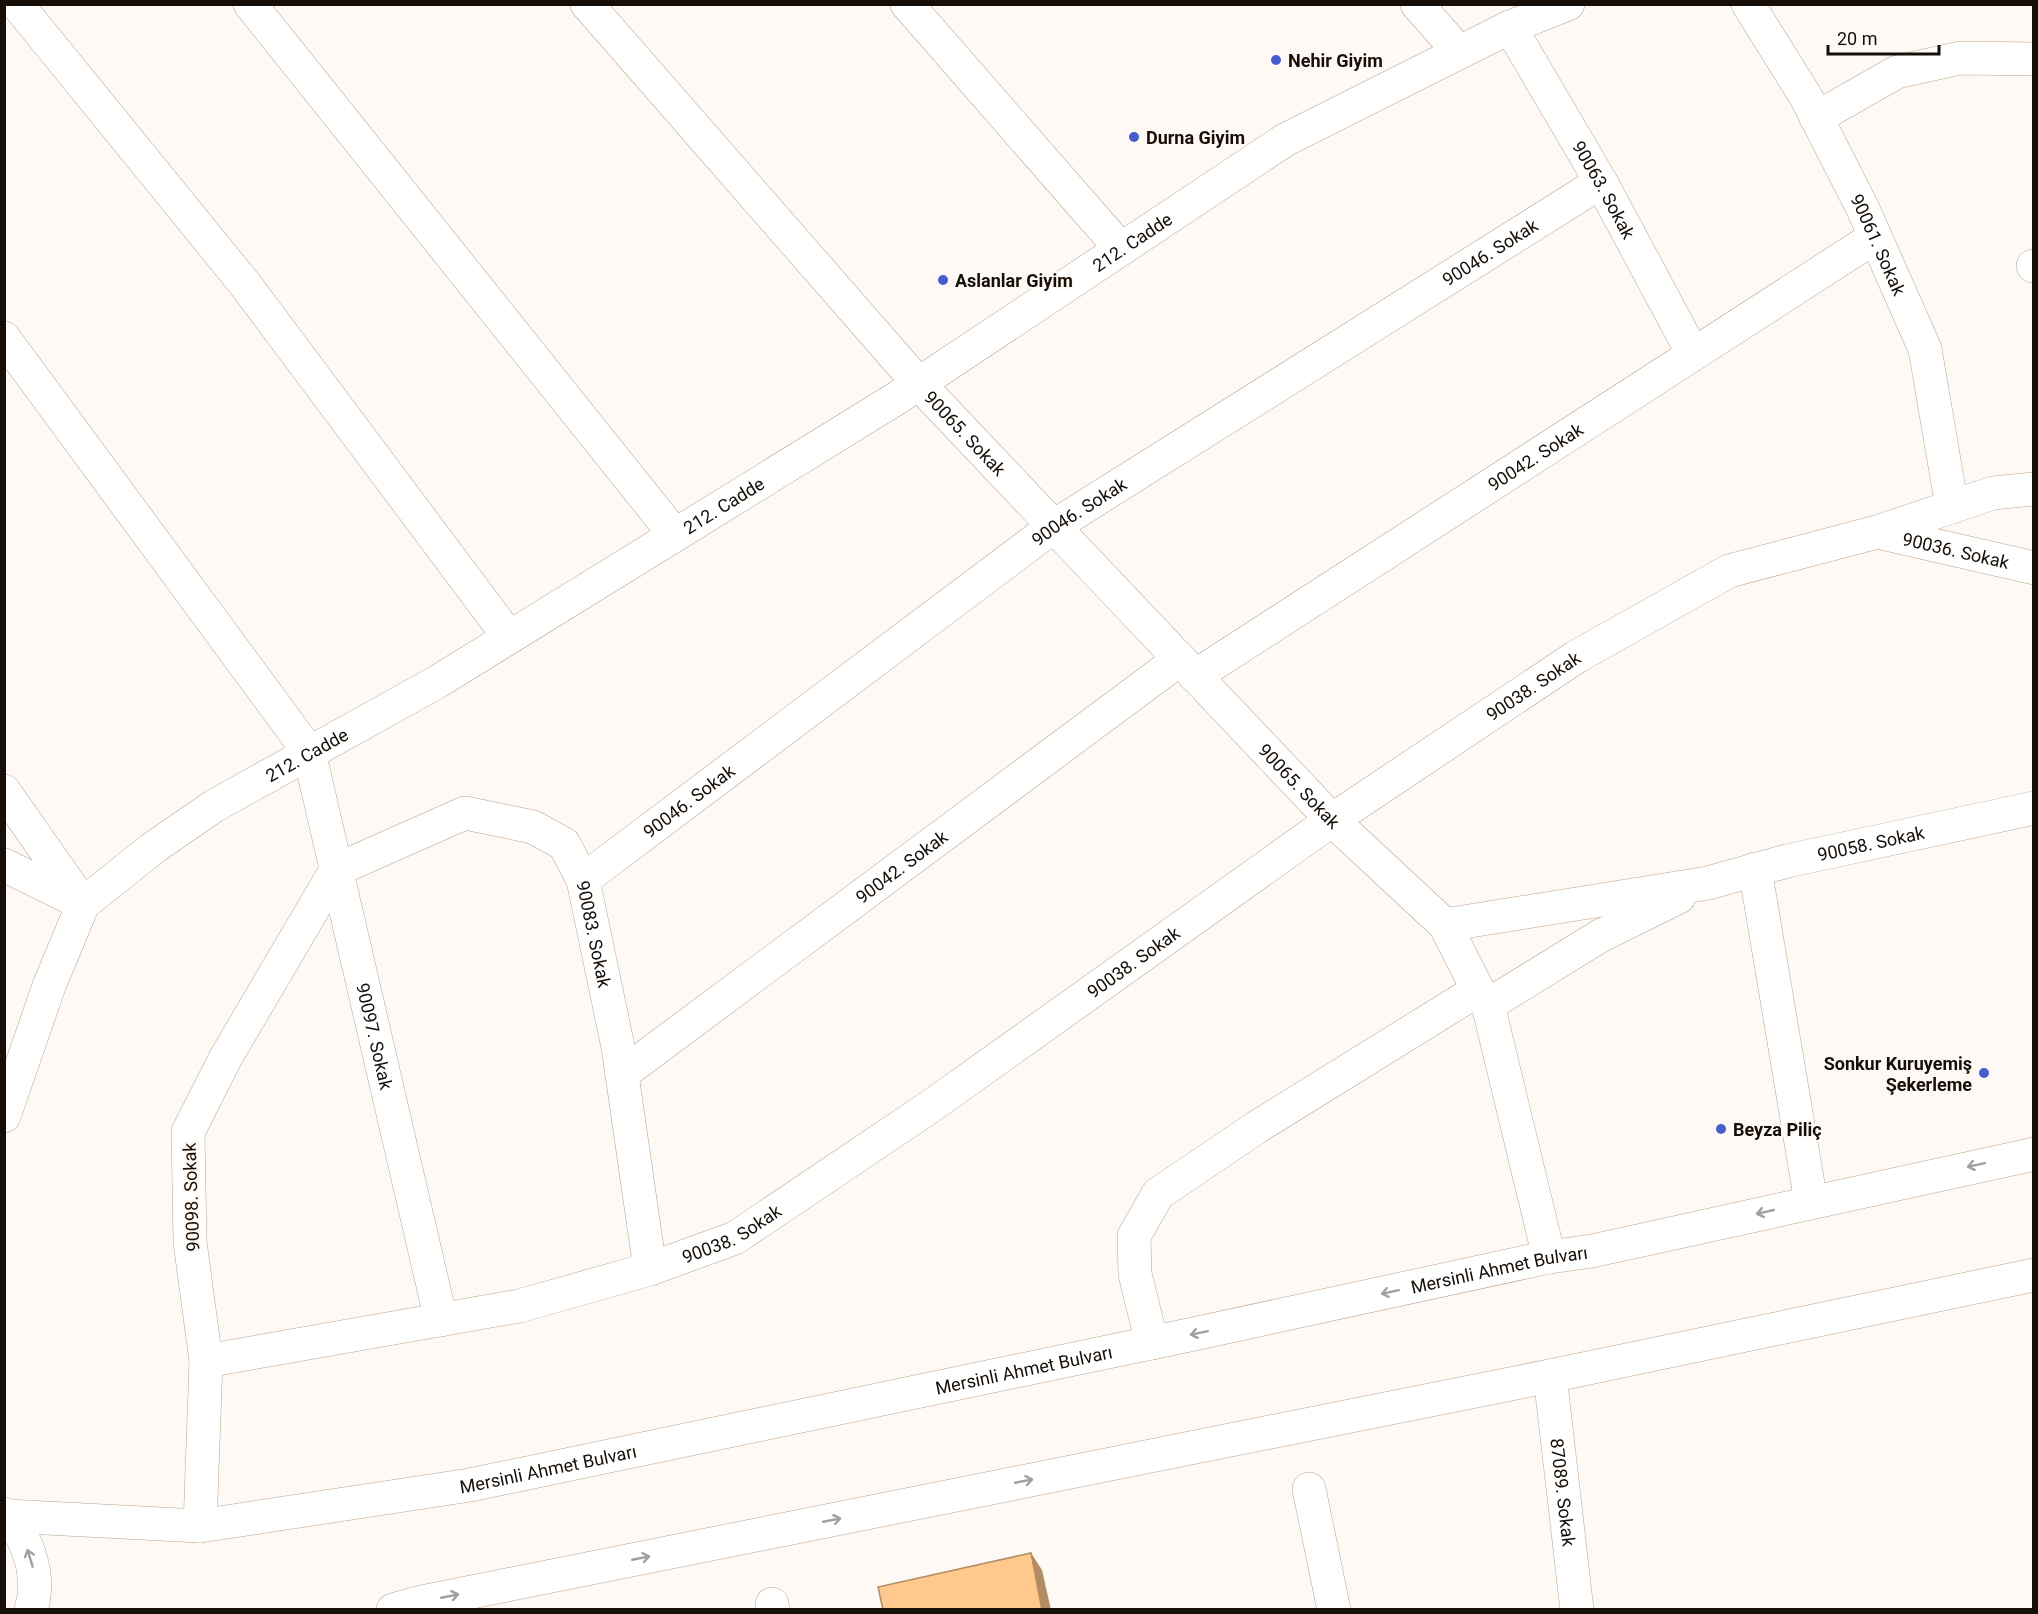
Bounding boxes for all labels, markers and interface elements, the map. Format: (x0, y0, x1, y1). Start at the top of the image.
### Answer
scale bar (1828, 18, 1939, 56)
text: 20 m (1837, 28, 1877, 49)
place label: Nehir Giyim (1288, 50, 1383, 71)
marker: Nehir Giyim (1269, 53, 1283, 67)
place label: Durna Giyim (1146, 127, 1245, 148)
marker: Durna Giyim (1127, 130, 1141, 144)
street label: 90063. Sokak (1569, 137, 1640, 243)
street label: 90061. Sokak (1847, 190, 1911, 299)
street label: 212. Cadde (1088, 208, 1176, 276)
street label: 90046. Sokak (1438, 214, 1542, 290)
place label: Aslanlar Giyim (955, 270, 1073, 291)
marker: Aslanlar Giyim (936, 273, 950, 287)
street label: 90065. Sokak (920, 386, 1011, 480)
street label: 90042. Sokak (1484, 418, 1587, 495)
street label: 212. Cadde (679, 472, 768, 538)
street label: 90046. Sokak (1027, 472, 1131, 550)
street label: 90036. Sokak (1901, 528, 2012, 573)
street label: 90038. Sokak (1482, 646, 1585, 725)
street label: 212. Cadde (262, 723, 351, 786)
street label: 90065. Sokak (1255, 739, 1345, 833)
street label: 90046. Sokak (639, 759, 739, 842)
street label: 90058. Sokak (1815, 821, 1927, 865)
street label: 90042. Sokak (851, 825, 952, 907)
street label: 90083. Sokak (573, 879, 616, 990)
street label: 90038. Sokak (1083, 921, 1184, 1002)
street label: 90097. Sokak (353, 981, 398, 1092)
place label: Sonkur Kuruyemiş Şekerleme (1824, 1053, 1972, 1095)
marker: Sonkur Kuruyemiş Şekerleme (1977, 1066, 1991, 1080)
place label: Beyza Piliç (1733, 1119, 1822, 1140)
marker: Beyza Piliç (1714, 1122, 1728, 1136)
street label: 90098. Sokak (179, 1141, 203, 1252)
one-way arrow (1967, 1160, 1986, 1172)
street label: 90038. Sokak (679, 1199, 786, 1267)
one-way arrow (1756, 1207, 1776, 1218)
street label: Mersinli Ahmet Bulvarı (1409, 1241, 1589, 1297)
one-way arrow (1381, 1287, 1400, 1298)
one-way arrow (1190, 1328, 1209, 1339)
street label: Mersinli Ahmet Bulvarı (933, 1341, 1114, 1398)
street label: 87089. Sokak (1547, 1437, 1580, 1548)
street label: Mersinli Ahmet Bulvarı (458, 1440, 638, 1497)
one-way arrow (1013, 1475, 1033, 1486)
one-way arrow (822, 1514, 842, 1525)
one-way arrow (24, 1549, 35, 1568)
one-way arrow (631, 1552, 650, 1563)
one-way arrow (440, 1590, 459, 1602)

